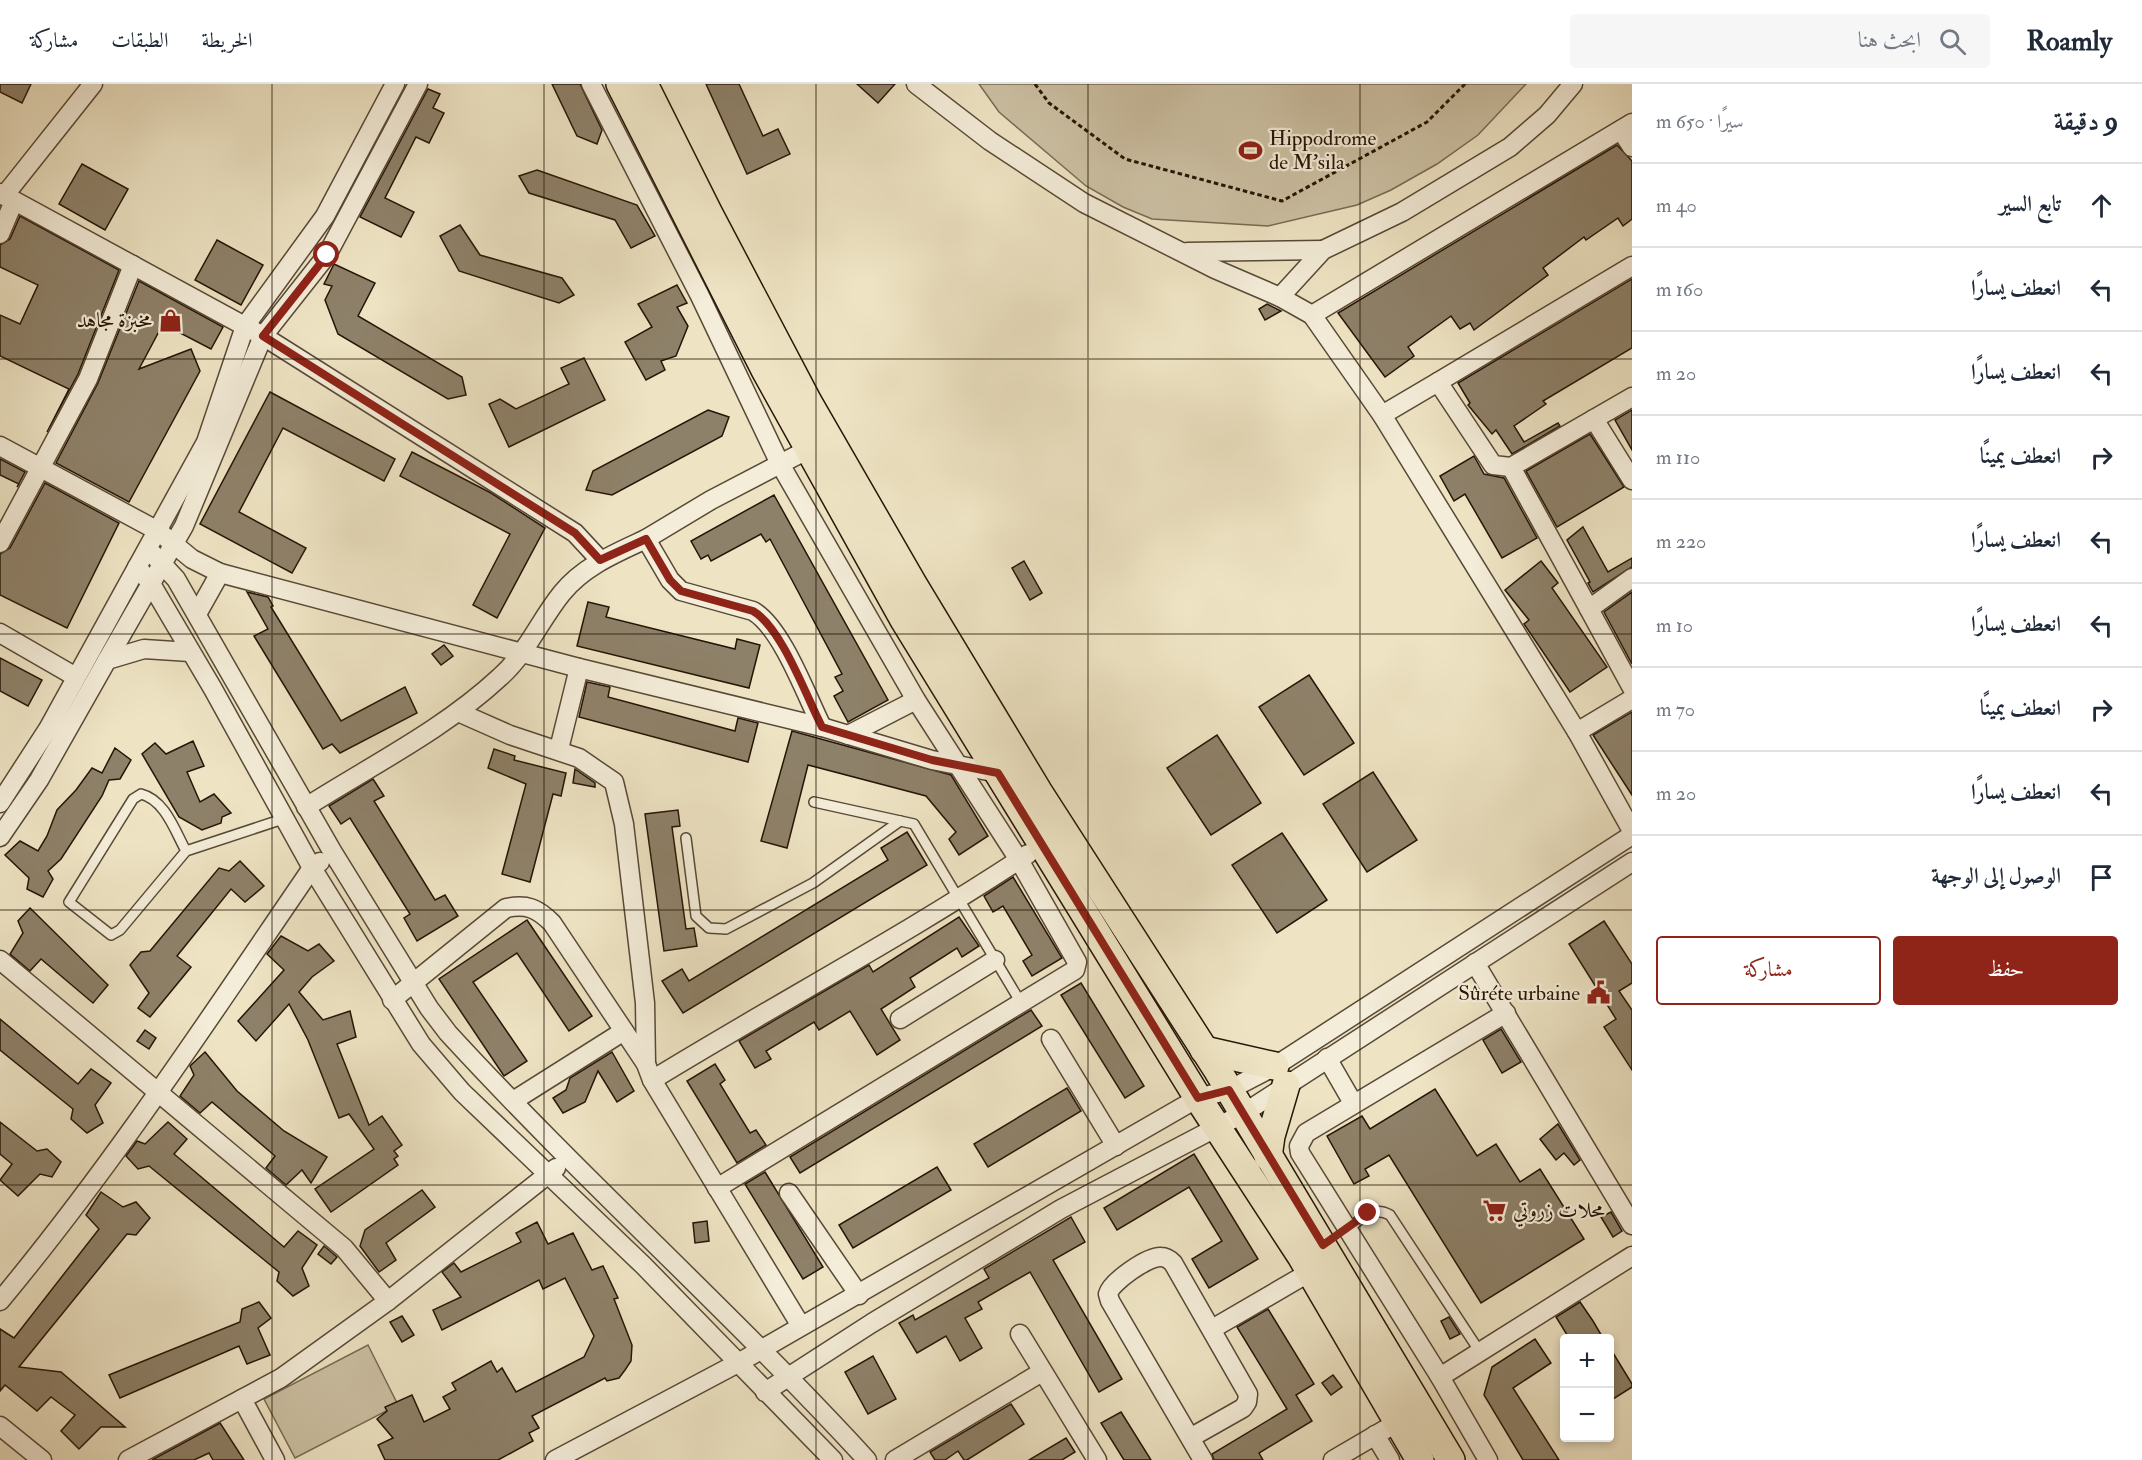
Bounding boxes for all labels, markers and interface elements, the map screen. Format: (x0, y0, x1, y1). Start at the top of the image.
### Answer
search box (1570, 14, 1990, 68)
text: Roamly (2026, 24, 2112, 59)
icon: search (1936, 25, 1969, 58)
text: ابحث هنا (1858, 26, 1921, 54)
text: مشاركة (30, 27, 78, 54)
text: الطبقات (111, 27, 168, 54)
text: الخريطة (201, 27, 253, 54)
text: 9 دقيقة (2054, 106, 2118, 138)
text: سيرًا · 650 m (1656, 109, 1744, 134)
place label: Hippodrome de M'sila (1269, 125, 1376, 176)
sports icon: Hippodrome de M'sila (1238, 137, 1264, 163)
icon: ahead (2085, 189, 2118, 222)
text: تابع السير (1999, 190, 2061, 218)
text: 40 m (1656, 193, 1697, 218)
route start (313, 241, 339, 267)
icon: left (2085, 273, 2118, 306)
text: انعطف يسارًا (1971, 274, 2061, 302)
text: 160 m (1656, 277, 1703, 302)
place label: مخبزة مجاهد (77, 307, 152, 334)
shop icon: مخبزة مجاهد (157, 307, 183, 333)
icon: left (2085, 357, 2118, 390)
text: انعطف يسارًا (1971, 358, 2061, 386)
text: 20 m (1656, 361, 1696, 386)
icon: right (2085, 441, 2118, 474)
text: انعطف يمينًا (1980, 442, 2061, 470)
text: 110 m (1656, 445, 1700, 470)
icon: left (2085, 525, 2118, 558)
text: انعطف يسارًا (1971, 526, 2061, 554)
text: 220 m (1656, 529, 1706, 554)
icon: left (2085, 609, 2118, 642)
text: انعطف يسارًا (1971, 610, 2061, 638)
text: 10 m (1656, 613, 1693, 638)
icon: right (2085, 693, 2118, 726)
text: انعطف يمينًا (1980, 694, 2061, 722)
text: 70 m (1656, 697, 1695, 722)
icon: left (2085, 777, 2118, 810)
text: انعطف يسارًا (1971, 778, 2061, 806)
text: 20 m (1656, 781, 1696, 806)
icon: arrive (2085, 861, 2118, 894)
text: الوصول إلى الوجهة (1931, 862, 2061, 890)
button: مشاركة (1656, 936, 1881, 1005)
button: حفظ (1893, 936, 2118, 1005)
place label: Sûréte urbaine (1458, 980, 1580, 1007)
public building icon: Sûréte urbaine (1585, 980, 1611, 1006)
supermarket icon: محلات زروتي (1482, 1197, 1508, 1223)
place label: محلات زروتي (1513, 1197, 1605, 1227)
route end (1354, 1199, 1380, 1225)
map controls (1560, 1334, 1614, 1442)
button: + (1560, 1334, 1614, 1388)
button: − (1560, 1388, 1614, 1442)

